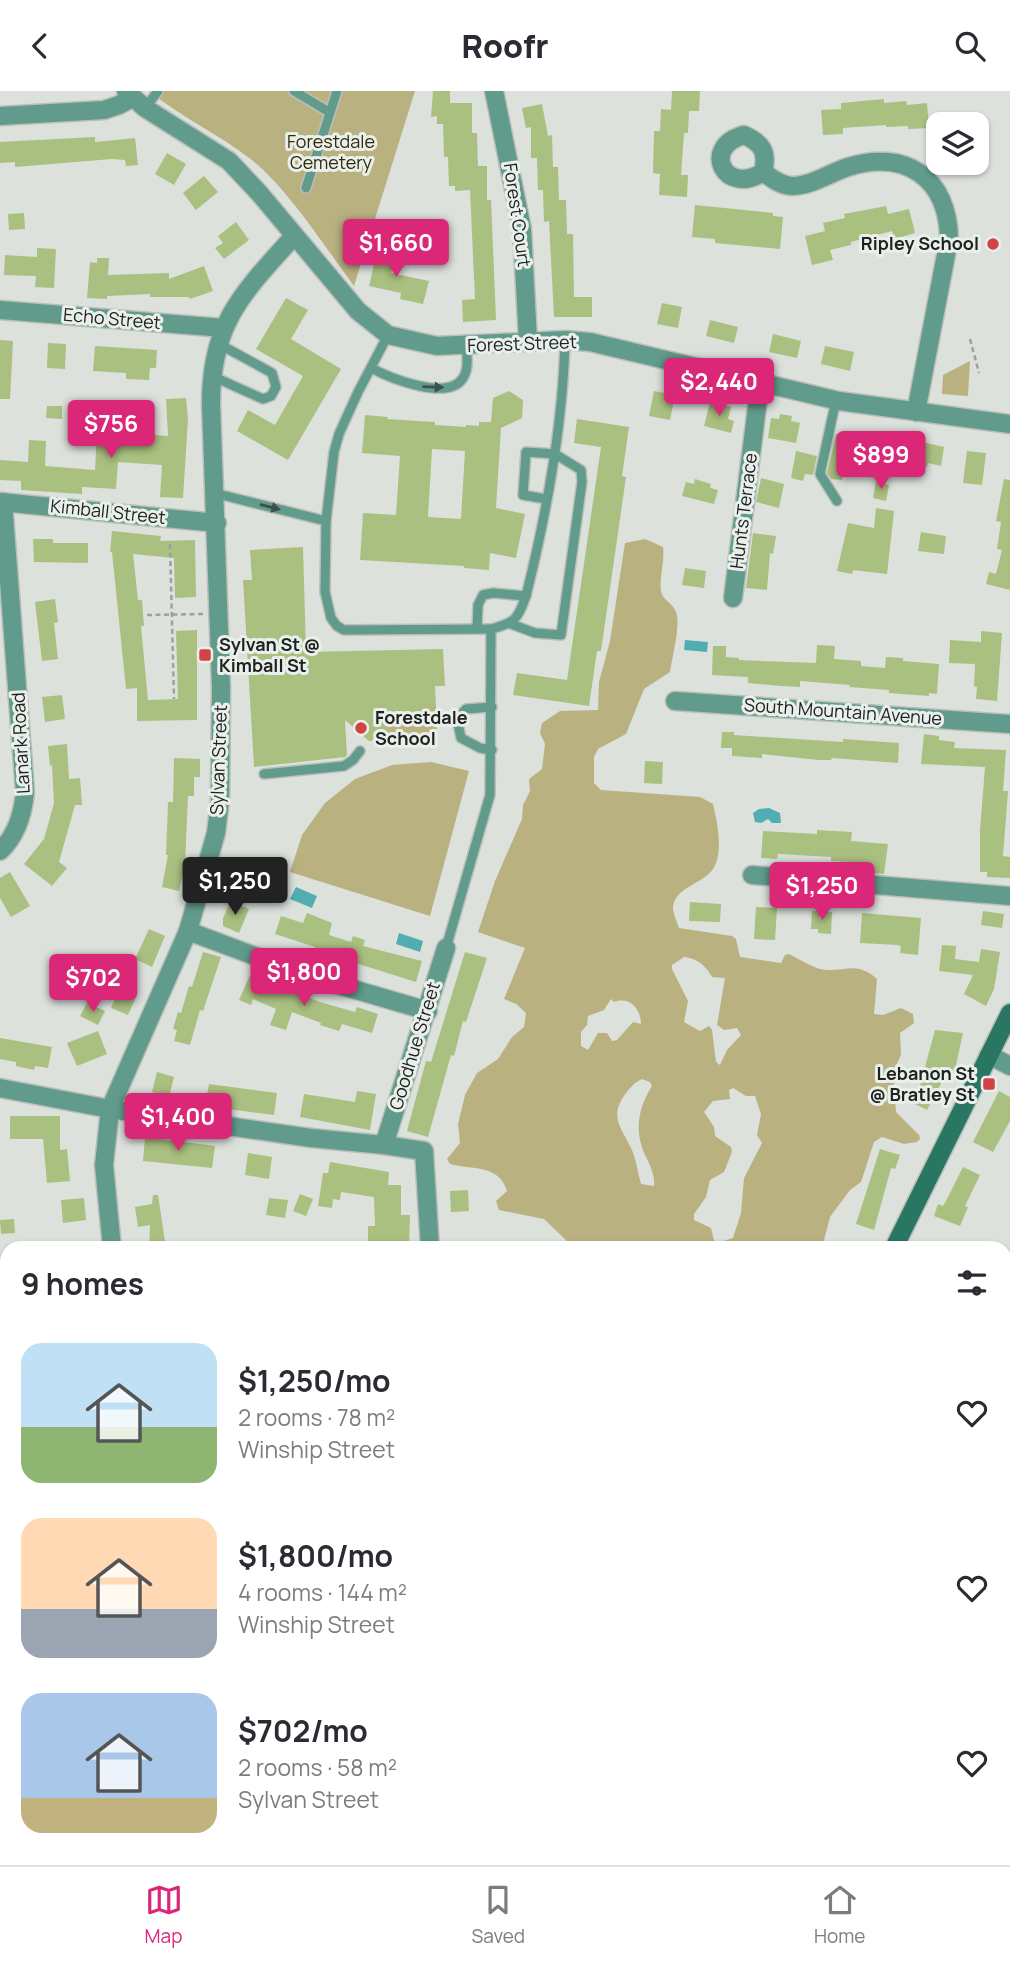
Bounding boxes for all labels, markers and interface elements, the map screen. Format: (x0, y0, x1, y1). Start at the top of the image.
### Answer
text: Roofr (461, 24, 549, 68)
icon: back (21, 27, 59, 65)
icon: search (951, 27, 989, 65)
map controls (926, 112, 989, 175)
button: layers (926, 112, 989, 175)
park label: Forestdale Cemetery (287, 129, 375, 174)
street label: Forest Court (499, 161, 537, 268)
pin: $1,660 (339, 219, 453, 279)
text: $1,660 (359, 226, 433, 258)
place label: Ripley School (861, 231, 979, 255)
marker: Ripley School (985, 236, 1001, 252)
street label: Echo Street (62, 302, 162, 334)
street label: Forest Street (467, 329, 577, 357)
pin: $2,440 (662, 359, 776, 418)
text: $2,440 (680, 365, 758, 397)
one-way arrow (423, 381, 445, 392)
pin: $756 (70, 401, 152, 460)
text: $756 (84, 407, 138, 439)
pin: $899 (840, 431, 922, 491)
text: $899 (852, 438, 910, 470)
street label: Hunts Terrace (724, 452, 762, 570)
street label: Kimball Street (49, 493, 167, 529)
one-way arrow (259, 502, 281, 513)
place label: Sylvan St @ Kimball St (219, 632, 320, 677)
marker: Sylvan St @ Kimball St (197, 647, 213, 663)
street label: Lanark Road (5, 692, 35, 794)
street label: South Mountain Avenue (743, 692, 943, 730)
street label: Sylvan Street (204, 704, 232, 816)
place label: Forestdale School (375, 705, 468, 750)
marker: Forestdale School (353, 720, 369, 736)
pin: $1,250 (178, 857, 292, 917)
pin: $1,250 (765, 863, 879, 922)
text: $1,250 (199, 864, 271, 896)
text: $1,250 (786, 869, 858, 901)
pin: $1,800 (247, 949, 361, 1008)
pin: $702 (52, 955, 134, 1014)
text: $1,800 (267, 955, 341, 987)
text: $702 (65, 961, 121, 993)
street label: Goodhue Street (383, 979, 445, 1113)
place label: Lebanon St @ Bratley St (869, 1061, 975, 1106)
marker: Lebanon St @ Bratley St (981, 1076, 997, 1092)
pin: $1,400 (121, 1093, 235, 1153)
text: $1,400 (141, 1100, 215, 1132)
text: 9 homes (21, 1263, 144, 1304)
icon: filters (953, 1264, 991, 1302)
text: $1,250/mo (238, 1360, 390, 1401)
icon: home (77, 1371, 161, 1455)
icon: heart (953, 1394, 991, 1432)
text: 2 rooms · 78 m² (238, 1401, 395, 1433)
text: Winship Street (238, 1433, 395, 1465)
text: $1,800/mo (238, 1535, 393, 1576)
icon: home (77, 1546, 161, 1630)
icon: heart (953, 1569, 991, 1607)
text: 4 rooms · 144 m² (238, 1576, 407, 1608)
text: Winship Street (238, 1608, 395, 1640)
text: $702/mo (238, 1710, 368, 1751)
icon: home (77, 1721, 161, 1805)
icon: heart (953, 1744, 991, 1782)
text: 2 rooms · 58 m² (238, 1751, 397, 1783)
text: Sylvan Street (238, 1783, 379, 1815)
tab: Map (145, 1881, 183, 1949)
tab: Saved (472, 1881, 525, 1949)
tab: Home (814, 1881, 865, 1949)

